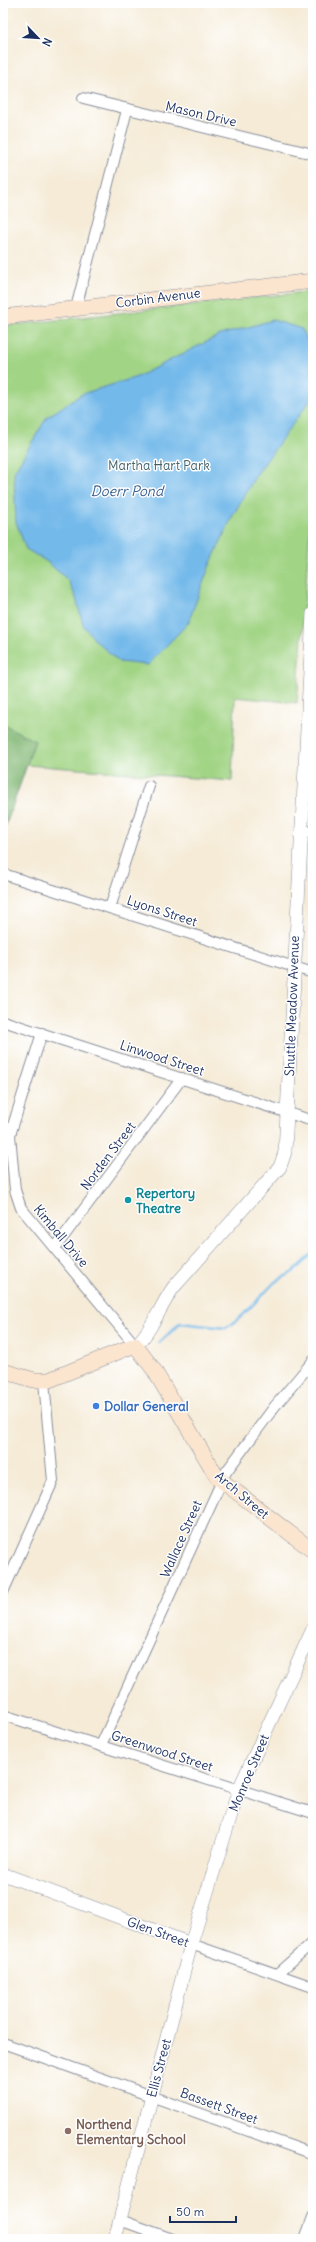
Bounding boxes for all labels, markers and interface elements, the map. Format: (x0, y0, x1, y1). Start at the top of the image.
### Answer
north arrow (18, 18, 58, 58)
text: N (39, 36, 55, 49)
street label: Mason Drive (164, 98, 238, 130)
street label: Corbin Avenue (115, 284, 201, 312)
park label: Martha Hart Park (108, 457, 210, 474)
water label: Doerr Pond (91, 482, 165, 500)
street label: Lyons Street (125, 892, 200, 931)
street label: Shuttle Meadow Avenue (281, 935, 303, 1077)
street label: Linwood Street (118, 1036, 207, 1080)
street label: Norden Street (77, 1118, 140, 1194)
place label: Repertory Theatre (136, 1185, 195, 1217)
marker: Repertory Theatre (123, 1195, 133, 1205)
street label: Kimball Drive (30, 1201, 92, 1271)
place label: Dollar General (104, 1398, 189, 1415)
marker: Dollar General (91, 1401, 101, 1411)
street label: Arch Street (211, 1467, 273, 1523)
street label: Wallace Street (156, 1497, 206, 1580)
street label: Greenwood Street (109, 1727, 216, 1776)
street label: Monroe Street (225, 1731, 273, 1814)
street label: Glen Street (125, 1913, 192, 1951)
street label: Ellis Street (143, 2036, 175, 2099)
street label: Bassett Street (178, 2084, 261, 2128)
place label: Northend Elementary School (76, 2116, 186, 2148)
marker: Northend Elementary School (63, 2126, 73, 2136)
scale bar (170, 2198, 236, 2224)
text: 50 m (176, 2204, 205, 2219)

